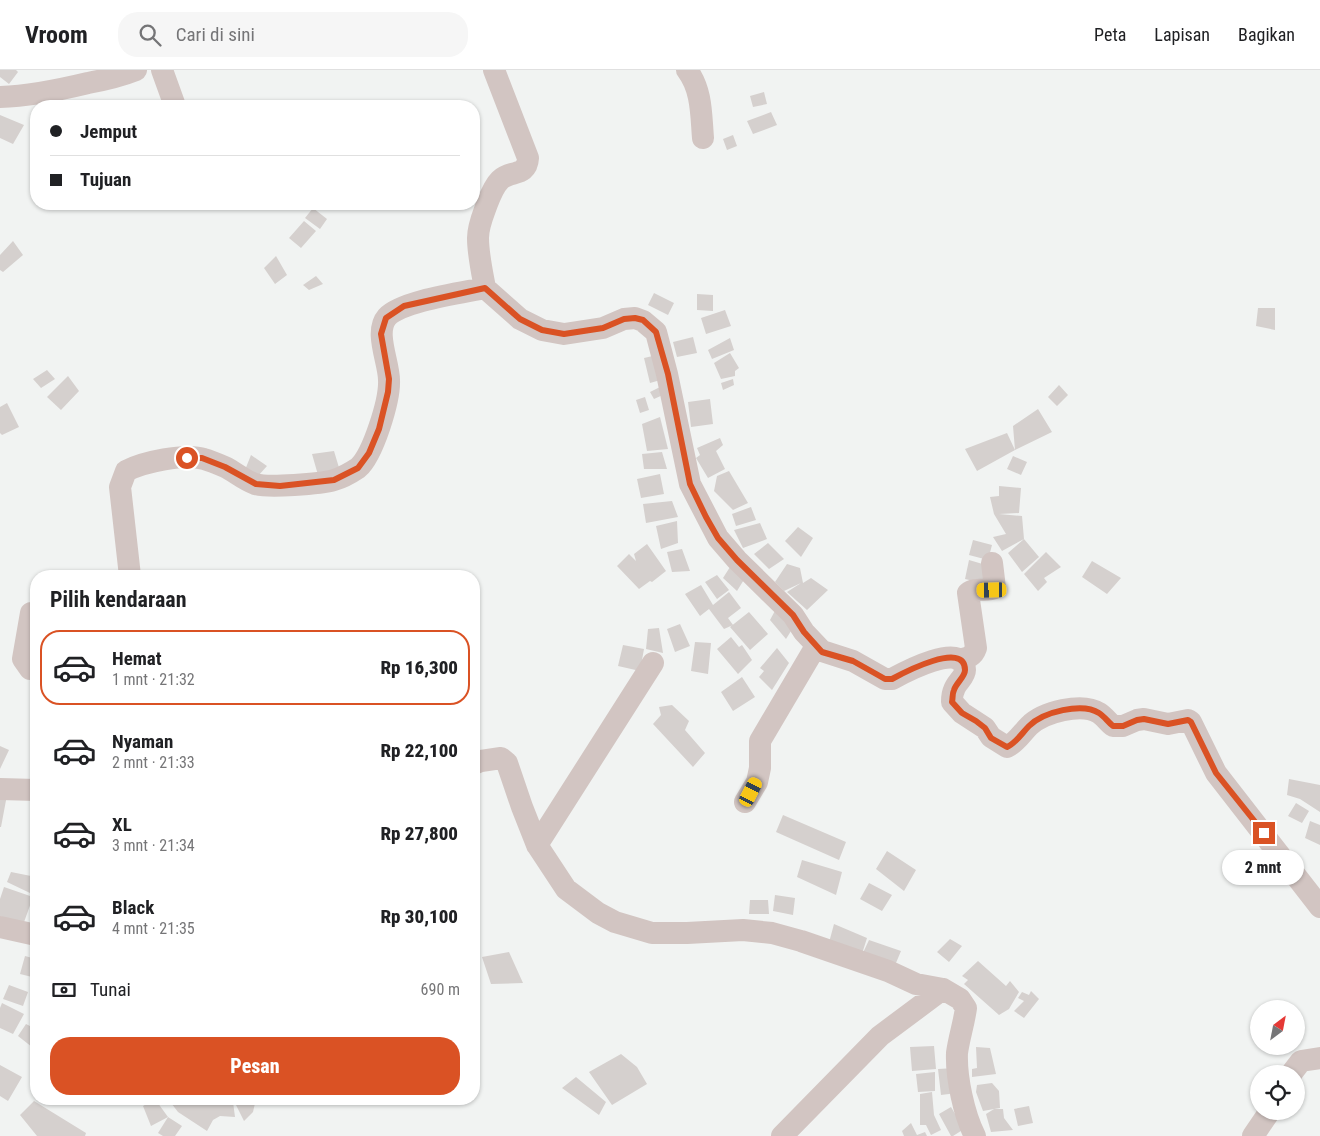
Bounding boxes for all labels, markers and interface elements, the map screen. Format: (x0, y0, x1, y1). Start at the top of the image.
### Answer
search box (118, 12, 468, 57)
text: Vroom (25, 21, 88, 49)
icon: search (136, 21, 164, 49)
text: Cari di sini (176, 23, 255, 46)
text: Peta (1094, 24, 1126, 45)
text: Lapisan (1154, 24, 1210, 45)
text: Bagikan (1238, 24, 1295, 45)
text: Jemput (80, 120, 137, 143)
text: Tujuan (80, 168, 131, 191)
route start (176, 447, 198, 469)
car (976, 582, 1007, 598)
text: Pilih kendaraan (50, 587, 186, 612)
icon: car (52, 645, 97, 690)
text: Hemat (112, 647, 162, 670)
text: Rp 16,300 (380, 656, 458, 679)
text: 1 mnt · 21:32 (112, 670, 195, 689)
icon: car (52, 728, 97, 773)
text: Nyaman (112, 730, 173, 753)
text: Rp 22,100 (380, 739, 458, 762)
text: 2 mnt · 21:33 (112, 753, 195, 772)
car (737, 775, 764, 809)
icon: car (52, 811, 97, 856)
text: XL (112, 813, 132, 836)
text: Rp 27,800 (380, 822, 458, 845)
route end (1253, 822, 1275, 844)
text: 3 mnt · 21:34 (112, 836, 195, 855)
callout: 2 mnt (1223, 850, 1305, 886)
text: 2 mnt (1245, 858, 1281, 877)
icon: car (52, 894, 97, 939)
text: Black (112, 896, 154, 919)
text: Rp 30,100 (380, 905, 458, 928)
text: 4 mnt · 21:35 (112, 919, 195, 938)
icon: cash (50, 976, 78, 1004)
text: Tunai (90, 978, 131, 1001)
text: 690 m (421, 980, 460, 999)
north arrow (1250, 1000, 1305, 1055)
map controls (1250, 1000, 1305, 1120)
button: Pesan (50, 1037, 460, 1095)
button: locate (1250, 1065, 1305, 1120)

